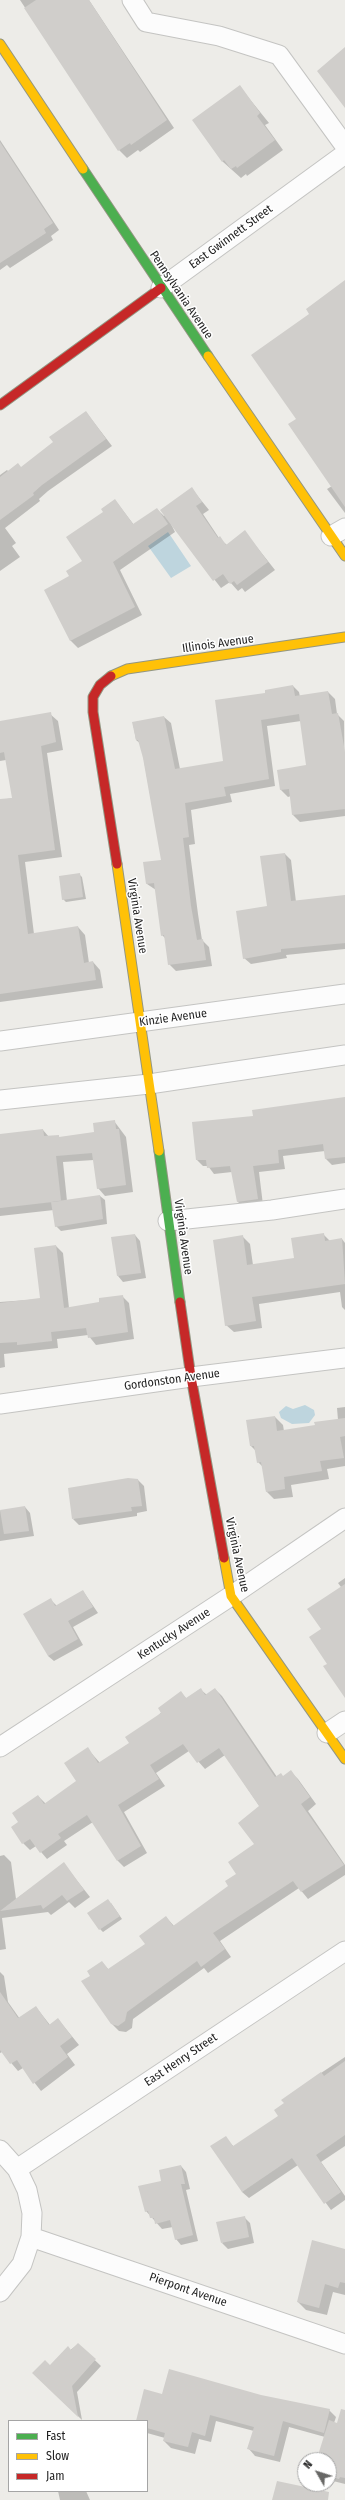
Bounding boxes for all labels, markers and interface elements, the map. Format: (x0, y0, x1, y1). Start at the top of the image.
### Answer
street label: East Gwinnett Street (186, 202, 276, 272)
street label: Pennsylvania Avenue (146, 248, 216, 342)
street label: Illinois Avenue (181, 632, 255, 656)
street label: Virginia Avenue (124, 877, 150, 955)
street label: Kinzie Avenue (138, 1006, 208, 1030)
street label: Virginia Avenue (171, 1198, 195, 1276)
street label: Gordonston Avenue (123, 1366, 221, 1394)
street label: Virginia Avenue (222, 1516, 252, 1594)
street label: Kentucky Avenue (135, 1605, 213, 1663)
street label: East Henry Street (142, 2030, 220, 2090)
street label: Pierpont Avenue (147, 2270, 229, 2310)
legend (8, 2420, 148, 2492)
text: Fast (46, 2429, 65, 2443)
text: Slow (46, 2449, 69, 2463)
north arrow (297, 2452, 337, 2492)
text: N (301, 2458, 315, 2471)
text: Jam (46, 2469, 64, 2483)

